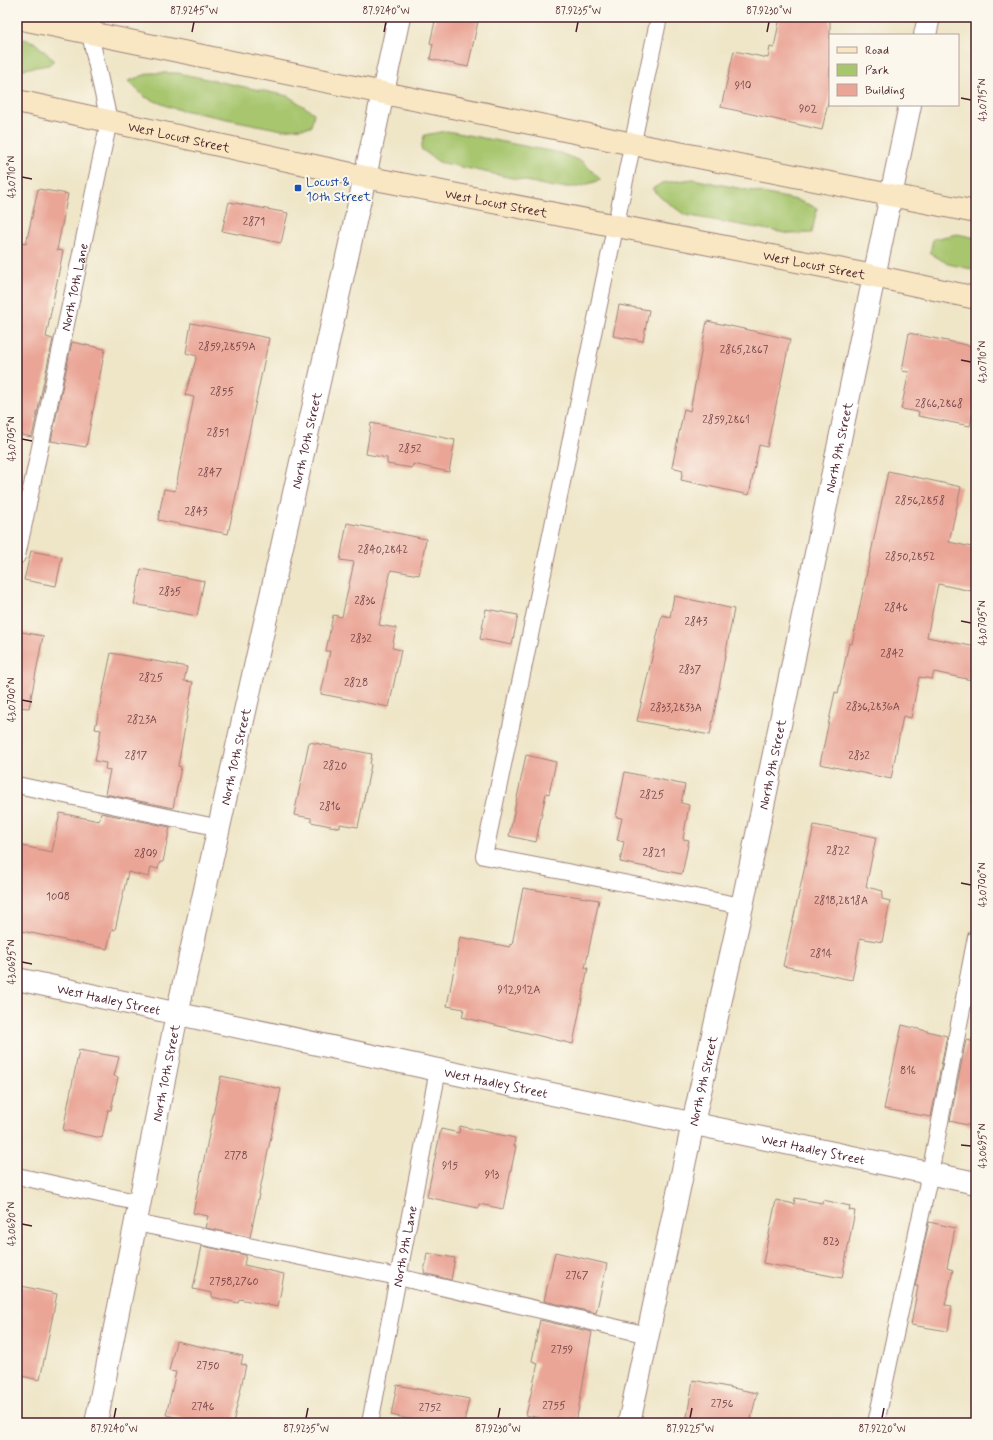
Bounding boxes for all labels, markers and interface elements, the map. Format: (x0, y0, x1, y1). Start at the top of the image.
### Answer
text: 87.9245°W (170, 4, 218, 18)
text: 87.9240°W (362, 4, 410, 18)
text: 87.9235°W (555, 4, 601, 18)
text: 87.9230°W (746, 4, 792, 18)
legend (829, 34, 959, 106)
text: Road (865, 43, 889, 59)
text: Park (865, 63, 889, 79)
text: 43.0715°N (976, 78, 990, 121)
house number: 910 (735, 79, 751, 93)
text: Building (865, 83, 905, 100)
house number: 902 (799, 102, 818, 116)
street label: West Locust Street (126, 118, 232, 157)
text: 43.0710°N (5, 155, 19, 198)
place label: Locust & 10th Street (306, 174, 371, 206)
marker: Locust & 10th Street (293, 183, 303, 193)
street label: West Locust Street (443, 186, 549, 222)
house number: 2871 (243, 215, 265, 229)
street label: North 10th Lane (58, 242, 93, 333)
street label: West Locust Street (761, 248, 867, 284)
house number: 2859,2859A (198, 340, 256, 354)
text: 43.0710°N (976, 340, 990, 383)
house number: 2865,2867 (720, 343, 769, 357)
house number: 2855 (210, 385, 234, 399)
street label: North 10th Street (288, 390, 327, 491)
house number: 2866,2868 (915, 397, 963, 411)
street label: North 9th Street (822, 400, 858, 494)
house number: 2859,2861 (702, 413, 750, 427)
text: 43.0705°N (5, 416, 19, 462)
house number: 2851 (207, 426, 229, 440)
house number: 2852 (399, 442, 422, 456)
house number: 2847 (198, 466, 223, 480)
house number: 2856,2858 (895, 494, 945, 508)
house number: 2843 (185, 505, 207, 519)
house number: 2840,2842 (358, 543, 408, 557)
house number: 2850,2852 (885, 550, 935, 564)
house number: 2835 (159, 585, 182, 599)
house number: 2836 (354, 594, 376, 608)
text: 43.0705°N (976, 600, 990, 646)
house number: 2846 (884, 601, 908, 615)
house number: 2843 (685, 615, 707, 629)
house number: 2832 (350, 632, 372, 646)
house number: 2842 (880, 647, 904, 661)
house number: 2837 (679, 663, 702, 677)
house number: 2825 (139, 671, 164, 685)
house number: 2828 (344, 676, 368, 690)
text: 43.0700°N (5, 677, 19, 722)
house number: 2836,2836A (846, 700, 900, 714)
house number: 2833,2833A (650, 701, 702, 715)
street label: North 10th Street (217, 706, 256, 807)
house number: 2823A (127, 713, 157, 727)
street label: North 9th Street (755, 718, 791, 811)
house number: 2817 (125, 749, 148, 763)
house number: 2832 (848, 749, 870, 763)
house number: 2820 (323, 759, 347, 773)
house number: 2825 (640, 788, 665, 802)
house number: 2816 (319, 800, 341, 814)
house number: 2822 (826, 844, 850, 858)
house number: 2821 (643, 846, 666, 860)
house number: 2809 (134, 847, 158, 861)
text: 43.0700°N (976, 862, 990, 907)
house number: 1008 (46, 890, 70, 904)
house number: 2818,2818A (814, 894, 868, 908)
text: 43.0695°N (5, 939, 19, 984)
house number: 2814 (810, 947, 833, 961)
street label: West Hadley Street (55, 981, 162, 1020)
house number: 912,912A (498, 983, 540, 997)
street label: North 10th Street (149, 1023, 185, 1123)
street label: North 9th Street (686, 1034, 722, 1128)
street label: West Hadley Street (442, 1064, 549, 1103)
house number: 816 (900, 1064, 916, 1078)
text: 43.0695°N (976, 1123, 990, 1168)
street label: West Hadley Street (759, 1131, 866, 1169)
house number: 2778 (224, 1149, 248, 1163)
house number: 915 (442, 1159, 458, 1173)
house number: 913 (485, 1168, 500, 1182)
text: 43.0690°N (5, 1201, 19, 1246)
street label: North 9th Lane (389, 1204, 422, 1289)
house number: 823 (823, 1235, 840, 1249)
house number: 2767 (566, 1269, 589, 1283)
house number: 2758,2760 (209, 1275, 259, 1289)
house number: 2759 (551, 1343, 573, 1357)
house number: 2750 (196, 1359, 220, 1373)
house number: 2756 (711, 1397, 734, 1411)
house number: 2755 (542, 1399, 566, 1413)
house number: 2746 (191, 1400, 215, 1414)
house number: 2752 (419, 1401, 442, 1415)
text: 87.9240°W (90, 1422, 138, 1436)
text: 87.9235°W (283, 1422, 329, 1436)
text: 87.9230°W (475, 1422, 521, 1436)
text: 87.9225°W (666, 1422, 714, 1436)
text: 87.9220°W (858, 1422, 906, 1436)

